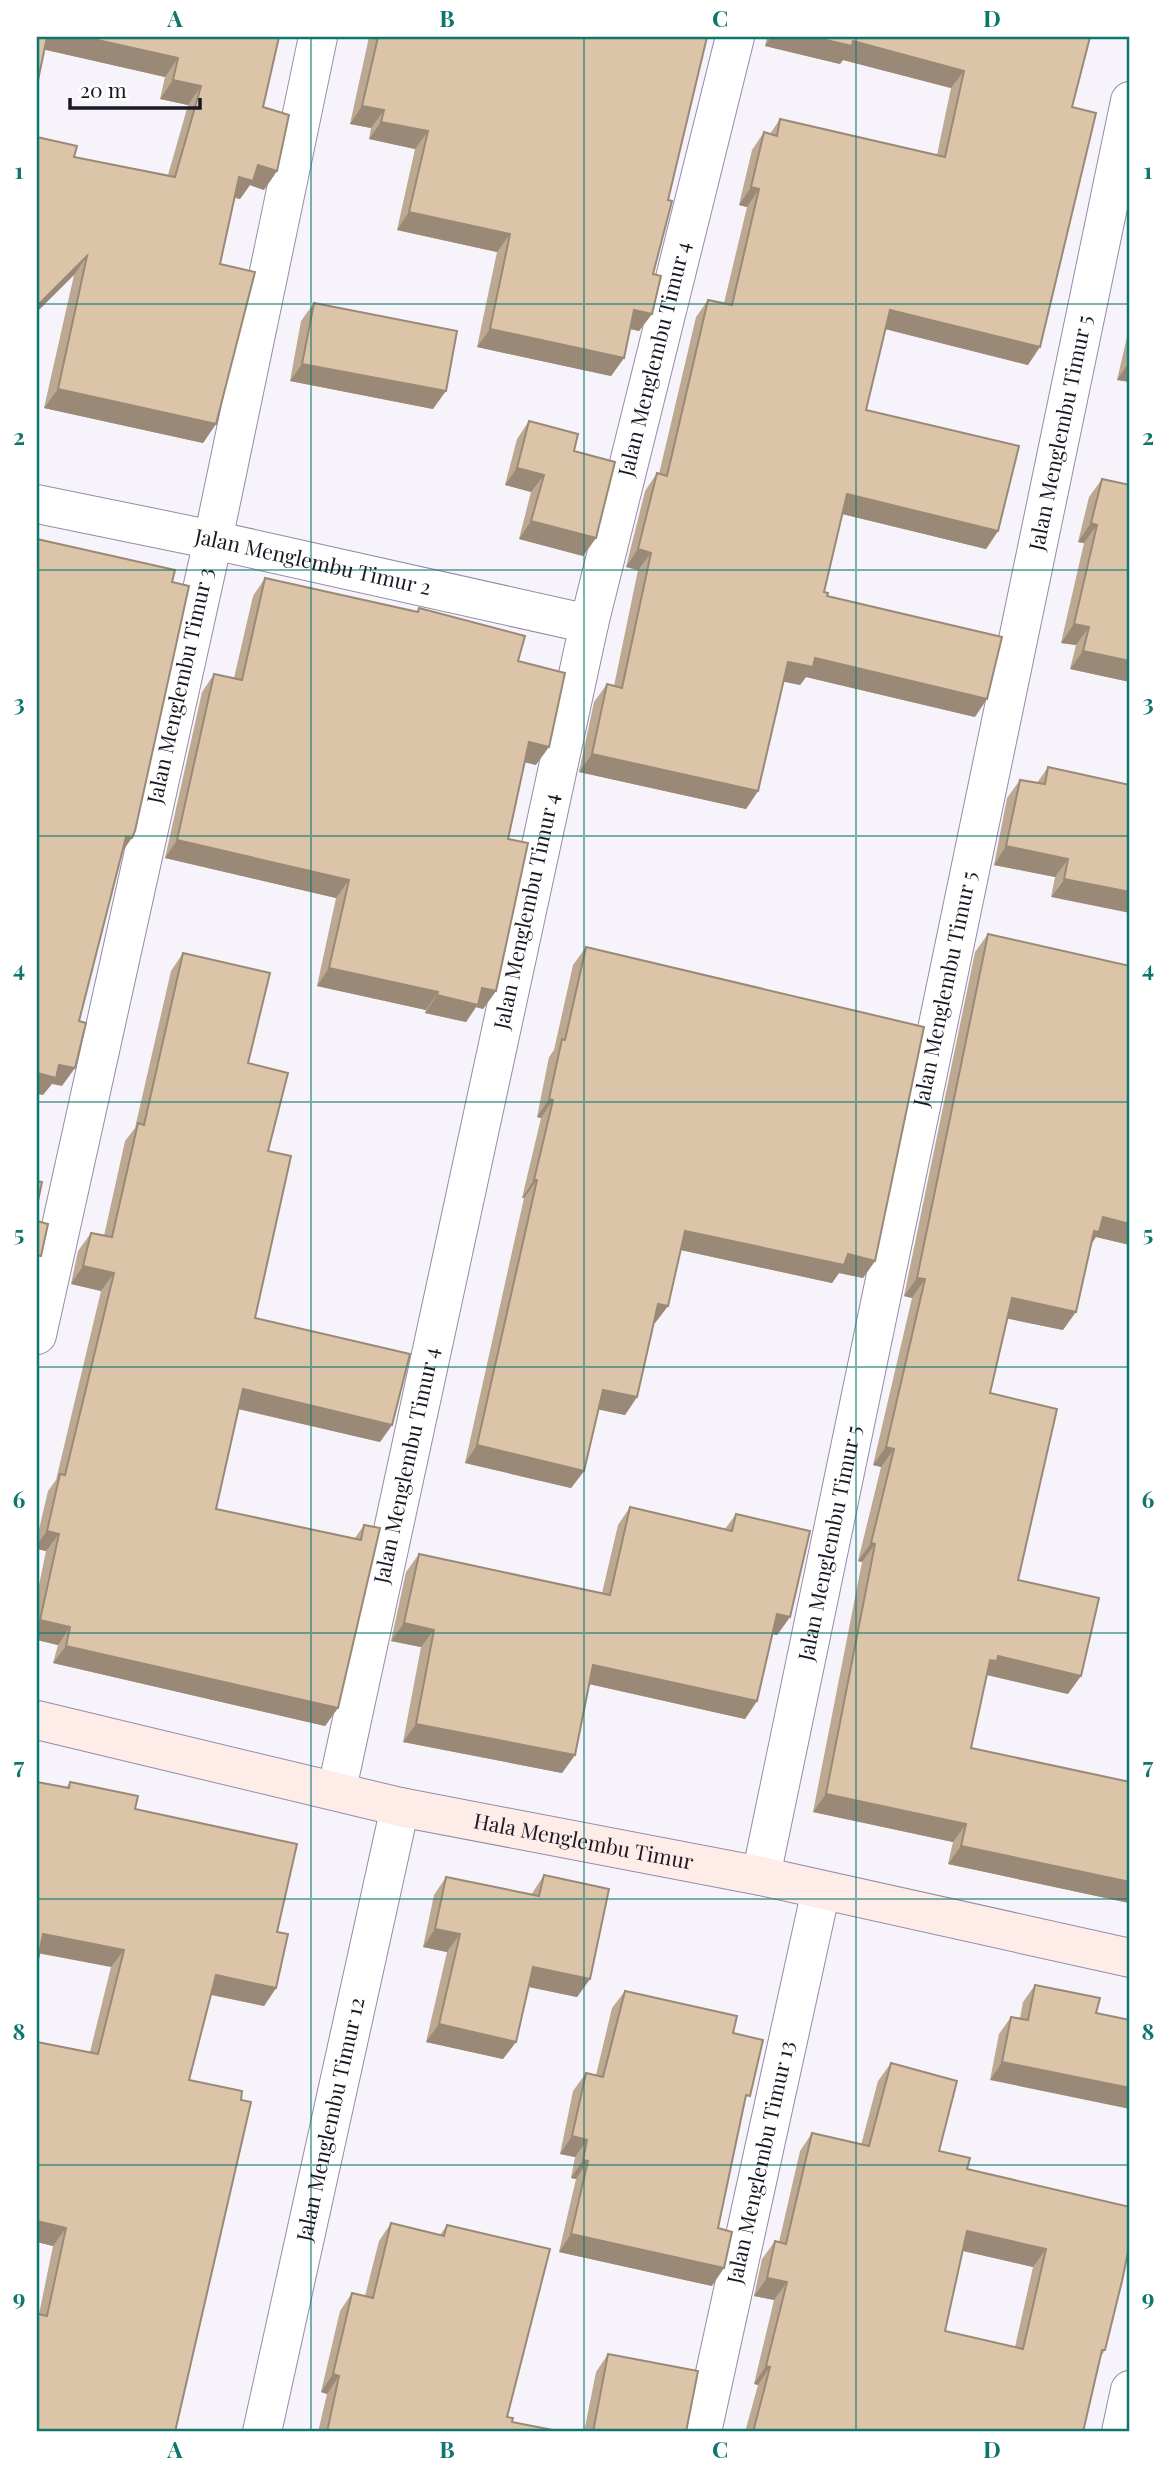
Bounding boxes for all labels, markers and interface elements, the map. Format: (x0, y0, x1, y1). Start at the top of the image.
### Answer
text: A (166, 2, 183, 33)
text: B (439, 2, 455, 33)
text: C (712, 2, 728, 33)
text: D (983, 2, 1001, 33)
scale bar (70, 66, 200, 110)
text: 20 m (80, 75, 127, 103)
text: 1 (15, 154, 24, 185)
text: 1 (1144, 154, 1153, 185)
street label: Jalan Menglembu Timur 4 (610, 238, 696, 480)
street label: Jalan Menglembu Timur 5 (1021, 312, 1097, 554)
text: 2 (13, 420, 25, 451)
text: 2 (1142, 420, 1154, 451)
street label: Jalan Menglembu Timur 2 (192, 520, 434, 600)
street label: Jalan Menglembu Timur 3 (139, 565, 218, 807)
text: 3 (13, 686, 25, 717)
text: 3 (1142, 686, 1154, 717)
street label: Jalan Menglembu Timur 4 (486, 790, 564, 1033)
street label: Jalan Menglembu Timur 5 (905, 868, 982, 1110)
text: 4 (13, 952, 25, 983)
text: 4 (1142, 952, 1154, 983)
text: 5 (14, 1217, 24, 1248)
text: 5 (1143, 1217, 1153, 1248)
street label: Jalan Menglembu Timur 4 (366, 1344, 444, 1587)
street label: Jalan Menglembu Timur 5 (790, 1422, 866, 1664)
text: 6 (13, 1483, 26, 1514)
text: 6 (1142, 1483, 1155, 1514)
text: 7 (14, 1749, 25, 1780)
text: 7 (1143, 1749, 1154, 1780)
street label: Hala Menglembu Timur (472, 1805, 697, 1875)
street label: Jalan Menglembu Timur 12 (288, 1994, 370, 2245)
text: 8 (13, 2015, 25, 2046)
text: 8 (1142, 2015, 1154, 2046)
street label: Jalan Menglembu Timur 13 (719, 2038, 800, 2287)
text: 9 (13, 2281, 25, 2312)
text: 9 (1142, 2281, 1154, 2312)
text: A (166, 2433, 183, 2464)
text: B (439, 2433, 455, 2464)
text: C (712, 2433, 728, 2464)
text: D (983, 2433, 1001, 2464)

